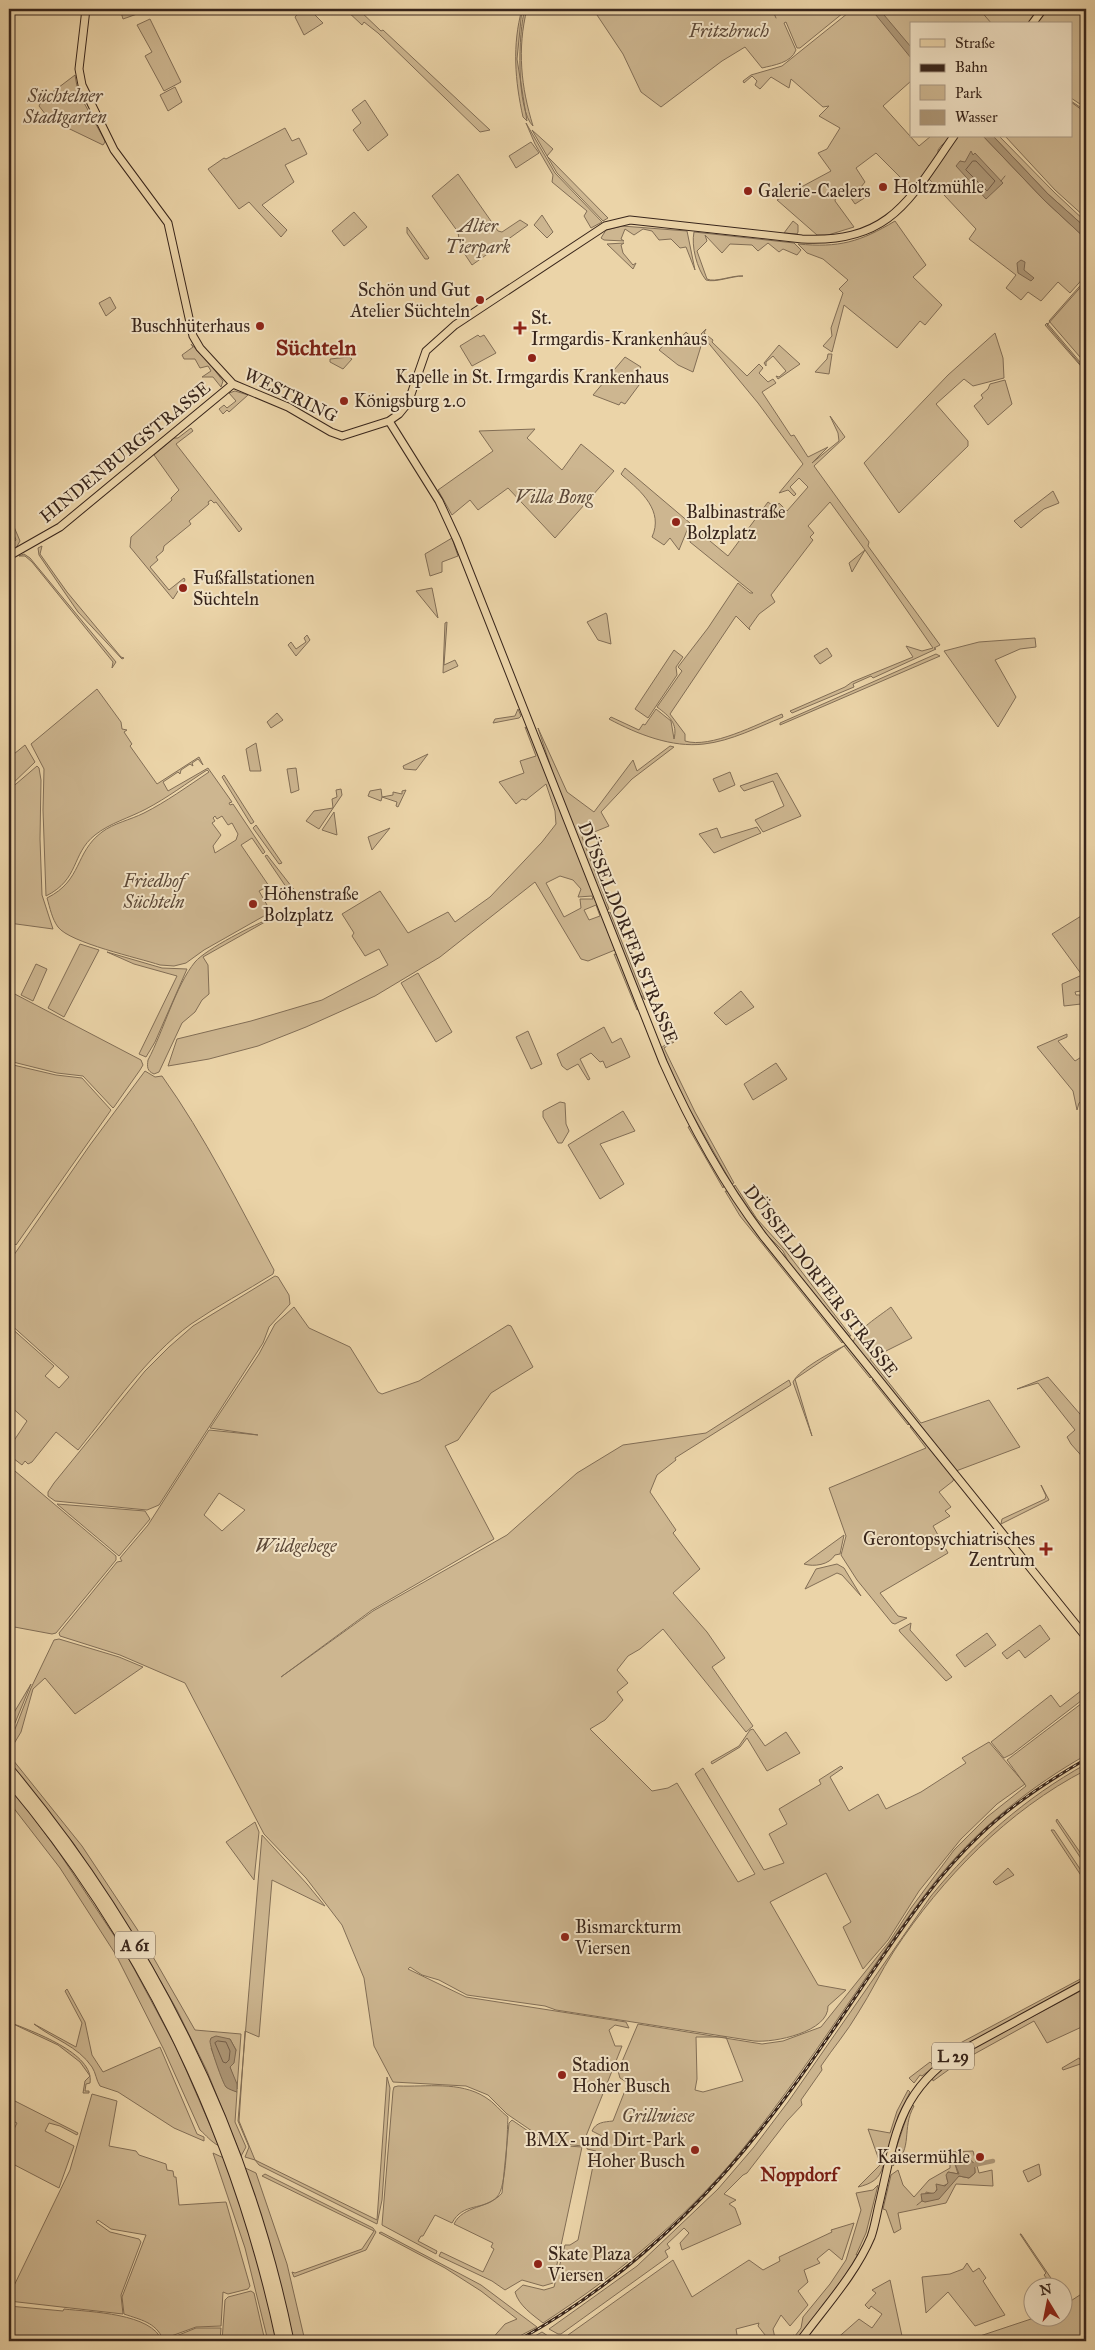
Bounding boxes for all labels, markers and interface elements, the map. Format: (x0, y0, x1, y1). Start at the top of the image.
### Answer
park label: Fritzbruch (688, 20, 769, 42)
legend (910, 22, 1072, 138)
text: Straße (955, 34, 995, 52)
text: Bahn (955, 58, 988, 76)
text: Park (955, 84, 982, 102)
park label: Süchtelner Stadtgarten (22, 85, 107, 128)
text: Wasser (955, 108, 998, 126)
place label: Holtzmühle (893, 176, 984, 198)
place label: Galerie-Caelers (758, 180, 871, 202)
marker: Holtzmühle (877, 181, 889, 193)
marker: Galerie-Caelers (742, 185, 754, 197)
park label: Alter Tierpark (445, 215, 511, 259)
place label: Schön und Gut Atelier Süchteln (349, 279, 471, 322)
marker: Schön und Gut Atelier Süchteln (474, 294, 486, 306)
place label: St. Irmgardis-Krankenhaus (531, 307, 707, 351)
place label: Buschhüterhaus (131, 315, 250, 337)
marker: Buschhüterhaus (254, 320, 266, 332)
marker: St. Irmgardis-Krankenhaus (513, 321, 527, 335)
district label: Süchteln (276, 334, 356, 361)
marker: Kapelle in St. Irmgardis Krankenhaus (526, 352, 538, 364)
street label: WESTRING (241, 363, 341, 427)
place label: Kapelle in St. Irmgardis Krankenhaus (395, 366, 669, 389)
street label: HINDENBURGSTRASSE (35, 376, 215, 528)
place label: Königsburg 2.0 (354, 390, 466, 413)
marker: Königsburg 2.0 (338, 395, 350, 407)
park label: Villa Bong (515, 486, 594, 508)
place label: Balbinastraße Bolzplatz (686, 501, 785, 544)
marker: Balbinastraße Bolzplatz (670, 516, 682, 528)
place label: Fußfallstationen Süchteln (193, 567, 315, 610)
marker: Fußfallstationen Süchteln (177, 582, 189, 594)
street label: DÜSSELDORFER STRASSE (573, 818, 684, 1047)
park label: Friedhof Süchteln (122, 870, 190, 913)
place label: Höhenstraße Bolzplatz (263, 883, 359, 926)
marker: Höhenstraße Bolzplatz (247, 898, 259, 910)
street label: DÜSSELDORFER STRASSE (739, 1180, 904, 1382)
place label: Gerontopsychiatrisches Zentrum (863, 1528, 1035, 1571)
park label: Wildgehege (255, 1535, 338, 1557)
marker: Gerontopsychiatrisches Zentrum (1039, 1542, 1053, 1556)
place label: Bismarckturm Viersen (574, 1916, 681, 1959)
marker: Bismarckturm Viersen (559, 1931, 571, 1943)
road number: A 61 (115, 1932, 155, 1958)
road number: L 29 (932, 2042, 974, 2070)
place label: Stadion Hoher Busch (572, 2054, 670, 2097)
marker: Stadion Hoher Busch (556, 2069, 568, 2081)
park label: Grillwiese (622, 2105, 696, 2127)
place label: BMX- und Dirt-Park Hoher Busch (525, 2129, 686, 2172)
marker: BMX- und Dirt-Park Hoher Busch (689, 2144, 701, 2156)
place label: Kaisermühle (877, 2146, 970, 2168)
marker: Kaisermühle (974, 2151, 986, 2163)
district label: Noppdorf (760, 2163, 841, 2187)
place label: Skate Plaza Viersen (547, 2243, 631, 2286)
marker: Skate Plaza Viersen (532, 2258, 544, 2270)
north arrow (1022, 2278, 1072, 2328)
text: N (1039, 2280, 1053, 2299)

